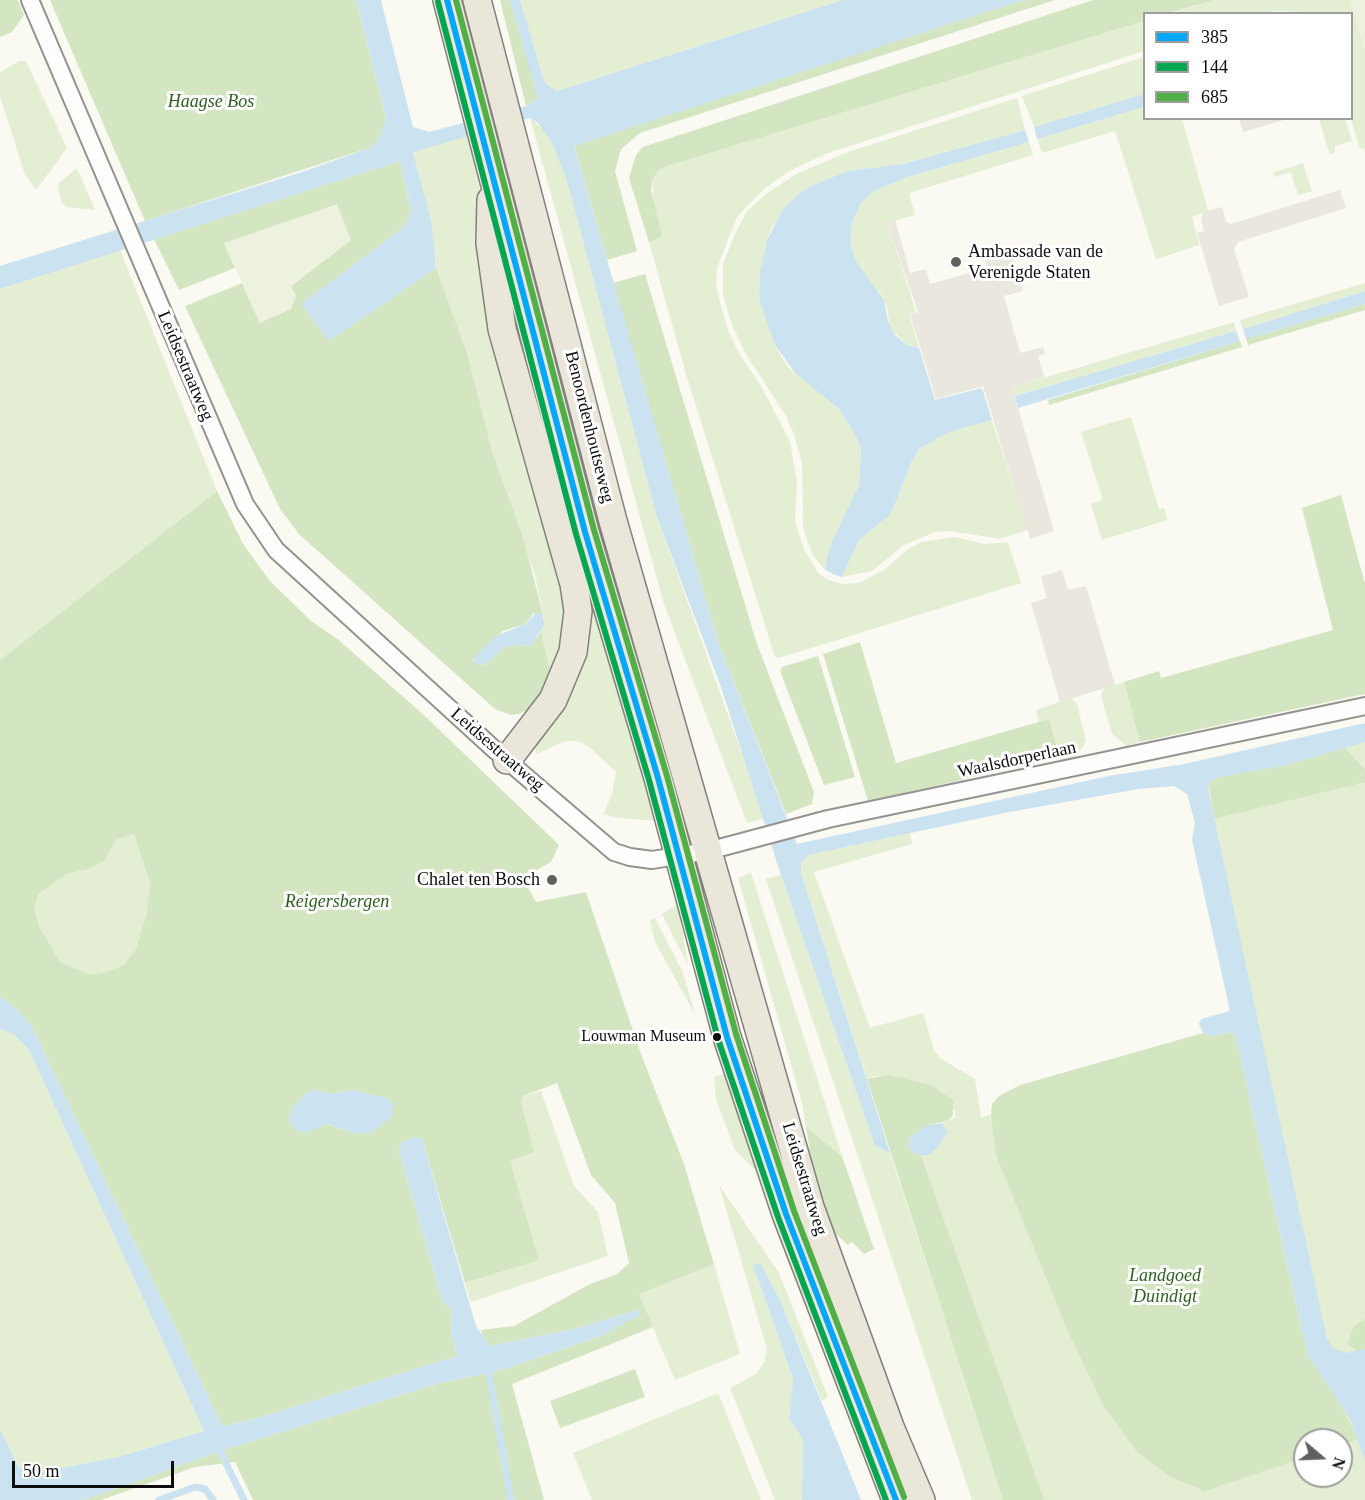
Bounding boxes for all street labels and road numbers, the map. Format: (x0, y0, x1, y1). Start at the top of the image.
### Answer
street label: Leidsestraatweg (152, 308, 218, 424)
street label: Benoordenhoutseweg (560, 349, 618, 505)
street label: Leidsestraatweg (446, 703, 548, 797)
street label: Waalsdorperlaan (956, 737, 1078, 783)
street label: Leidsestraatweg (777, 1120, 831, 1238)

